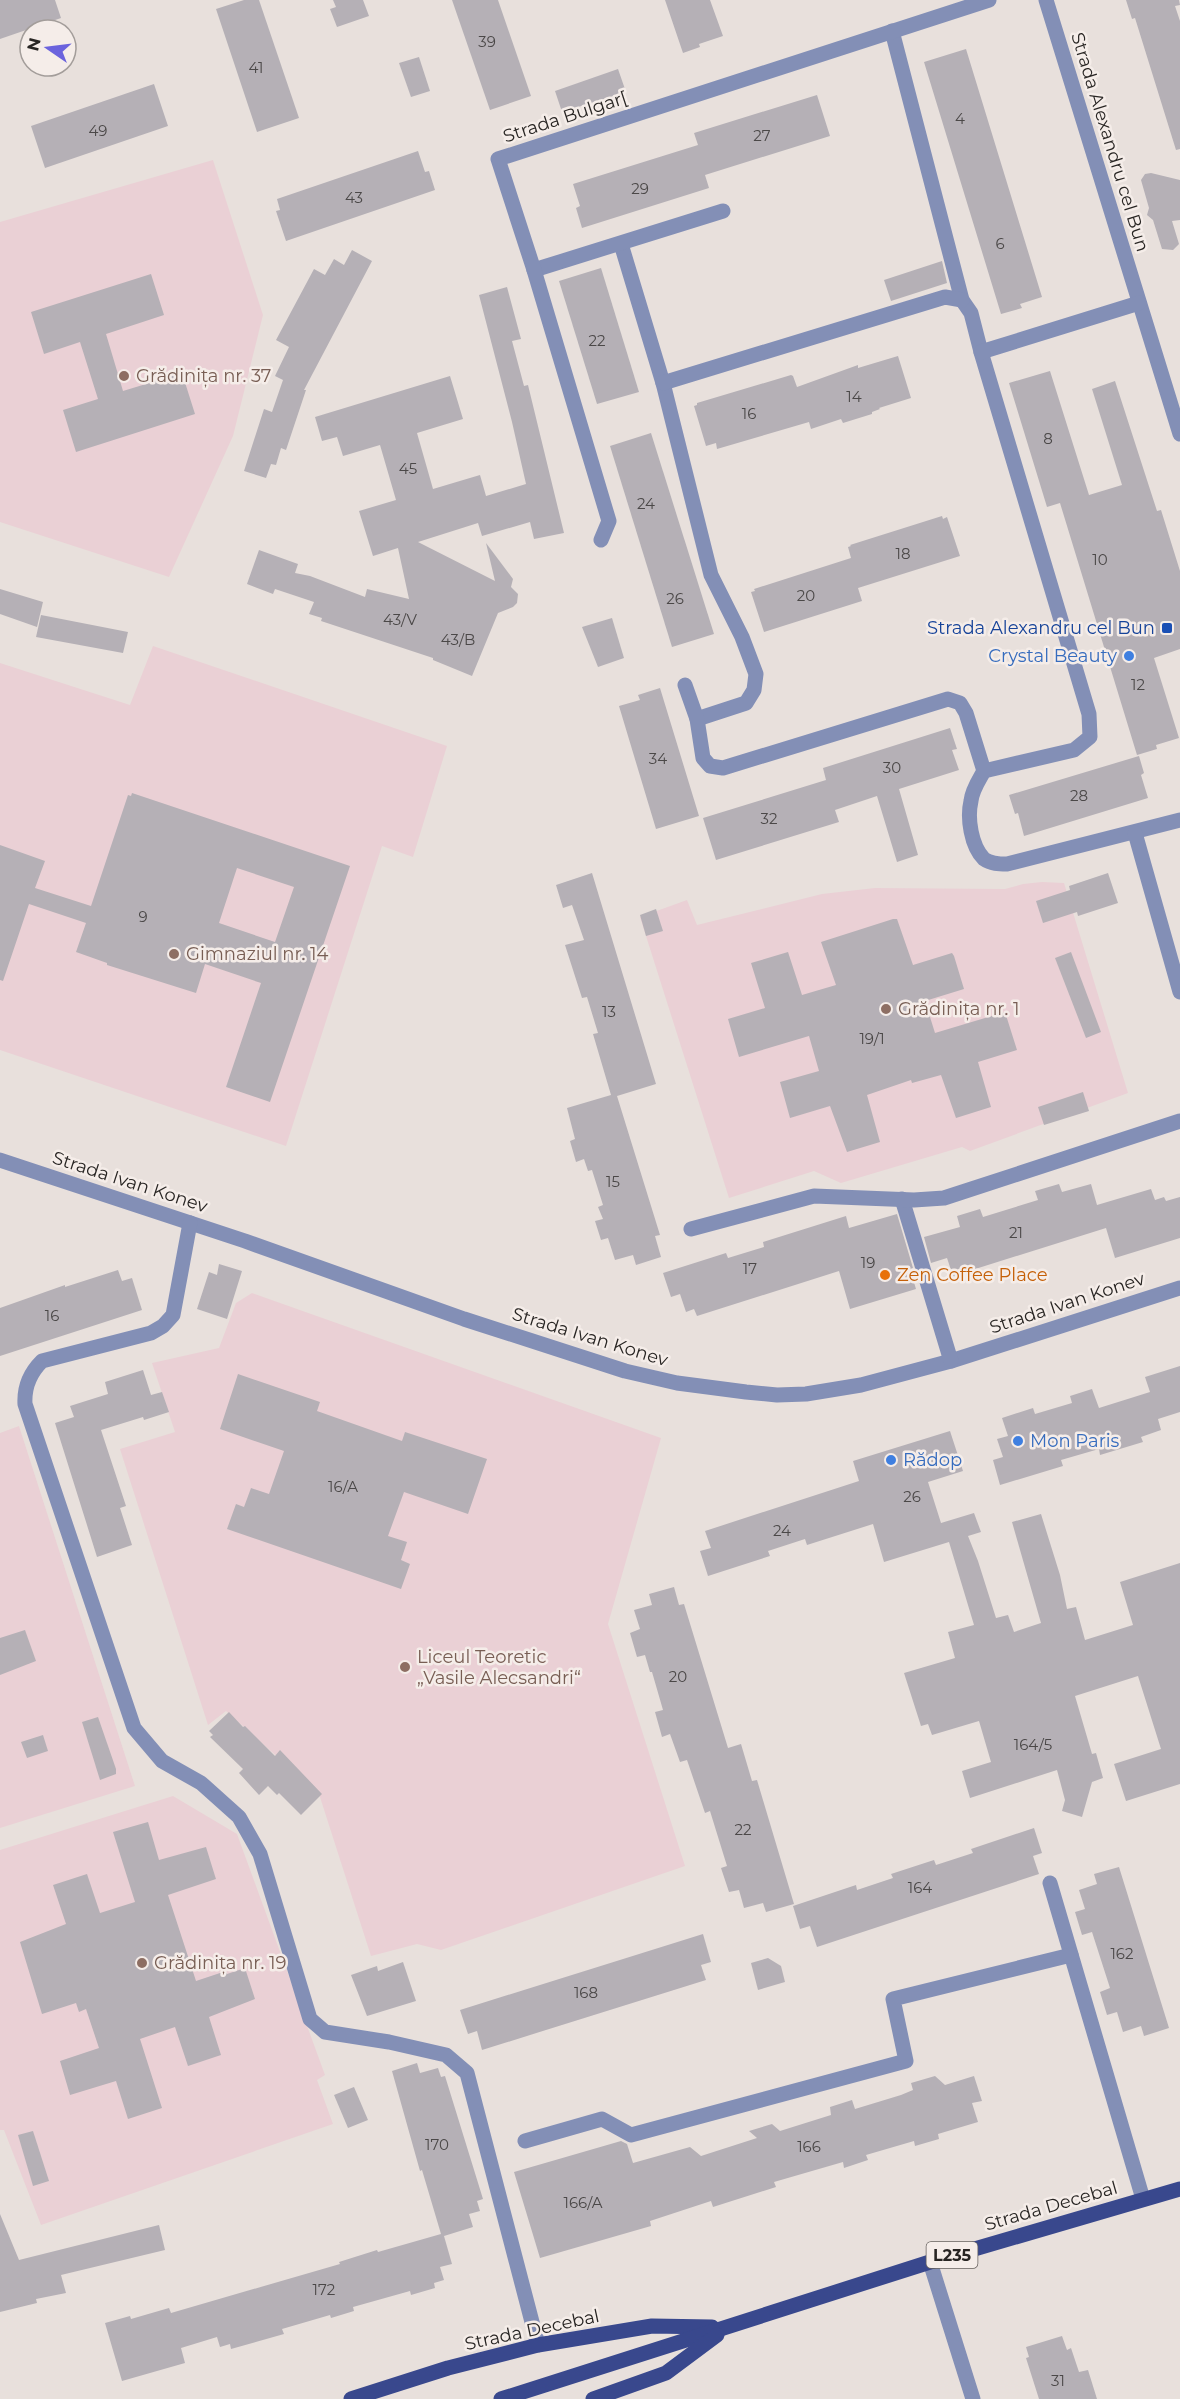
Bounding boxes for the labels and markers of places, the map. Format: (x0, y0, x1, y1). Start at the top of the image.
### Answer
place label: Grădinița nr. 37 (136, 365, 271, 388)
marker: Grădinița nr. 37 (117, 369, 131, 383)
place label: Strada Alexandru cel Bun (927, 617, 1155, 639)
marker: Strada Alexandru cel Bun (1160, 621, 1174, 635)
place label: Crystal Beauty (988, 645, 1117, 667)
marker: Crystal Beauty (1122, 649, 1136, 663)
place label: Gimnaziul nr. 14 (186, 943, 329, 965)
marker: Gimnaziul nr. 14 (167, 947, 181, 961)
place label: Grădinița nr. 1 (898, 998, 1019, 1021)
marker: Grădinița nr. 1 (879, 1002, 893, 1016)
place label: Zen Coffee Place (897, 1264, 1048, 1286)
marker: Zen Coffee Place (878, 1268, 892, 1282)
place label: Mon Paris (1030, 1430, 1120, 1452)
marker: Mon Paris (1011, 1434, 1025, 1448)
place label: Rădop (903, 1449, 962, 1471)
marker: Rădop (884, 1453, 898, 1467)
place label: Liceul Teoretic „Vasile Alecsandri“ (417, 1646, 581, 1689)
marker: Liceul Teoretic „Vasile Alecsandri“ (398, 1660, 412, 1674)
place label: Grădinița nr. 19 (154, 1952, 286, 1975)
marker: Grădinița nr. 19 (135, 1956, 149, 1970)

